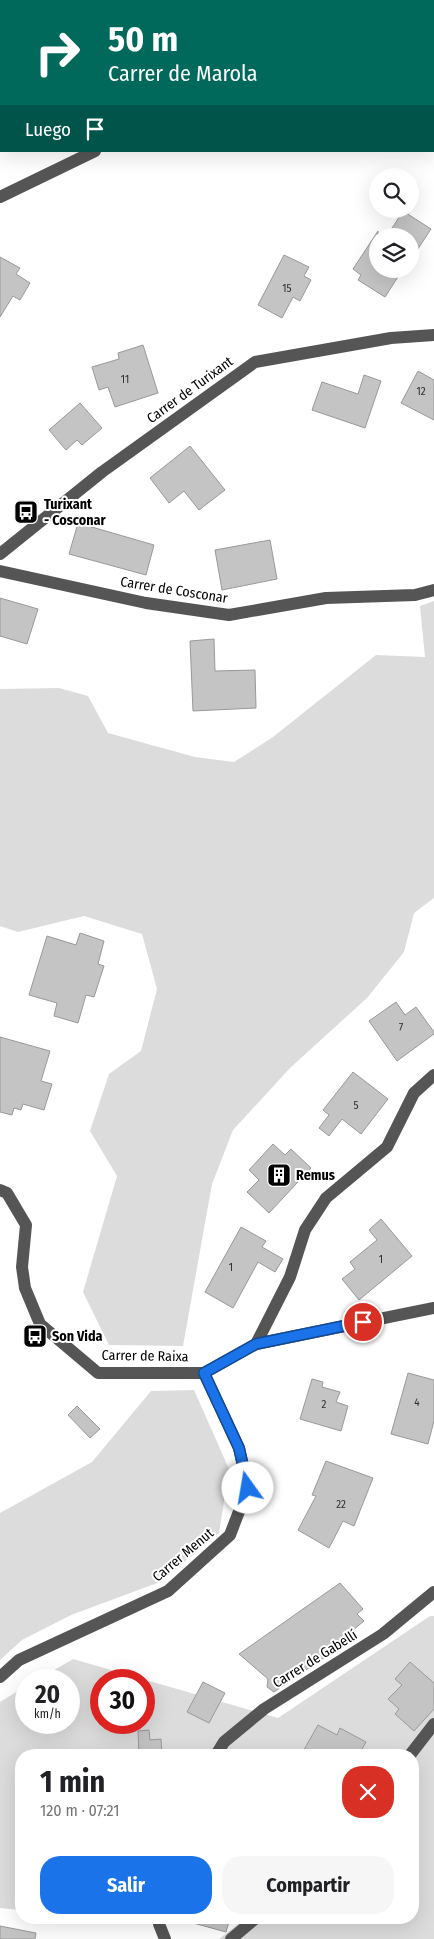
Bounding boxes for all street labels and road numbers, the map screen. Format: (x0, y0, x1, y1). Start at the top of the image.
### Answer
street label: Carrer de Turixant (144, 353, 237, 427)
street label: Carrer de Cosconar (119, 573, 229, 607)
street label: Carrer de Raixa (102, 1347, 189, 1365)
street label: Carrer Menut (149, 1524, 217, 1585)
street label: Carrer de Gabellí (270, 1626, 361, 1692)

